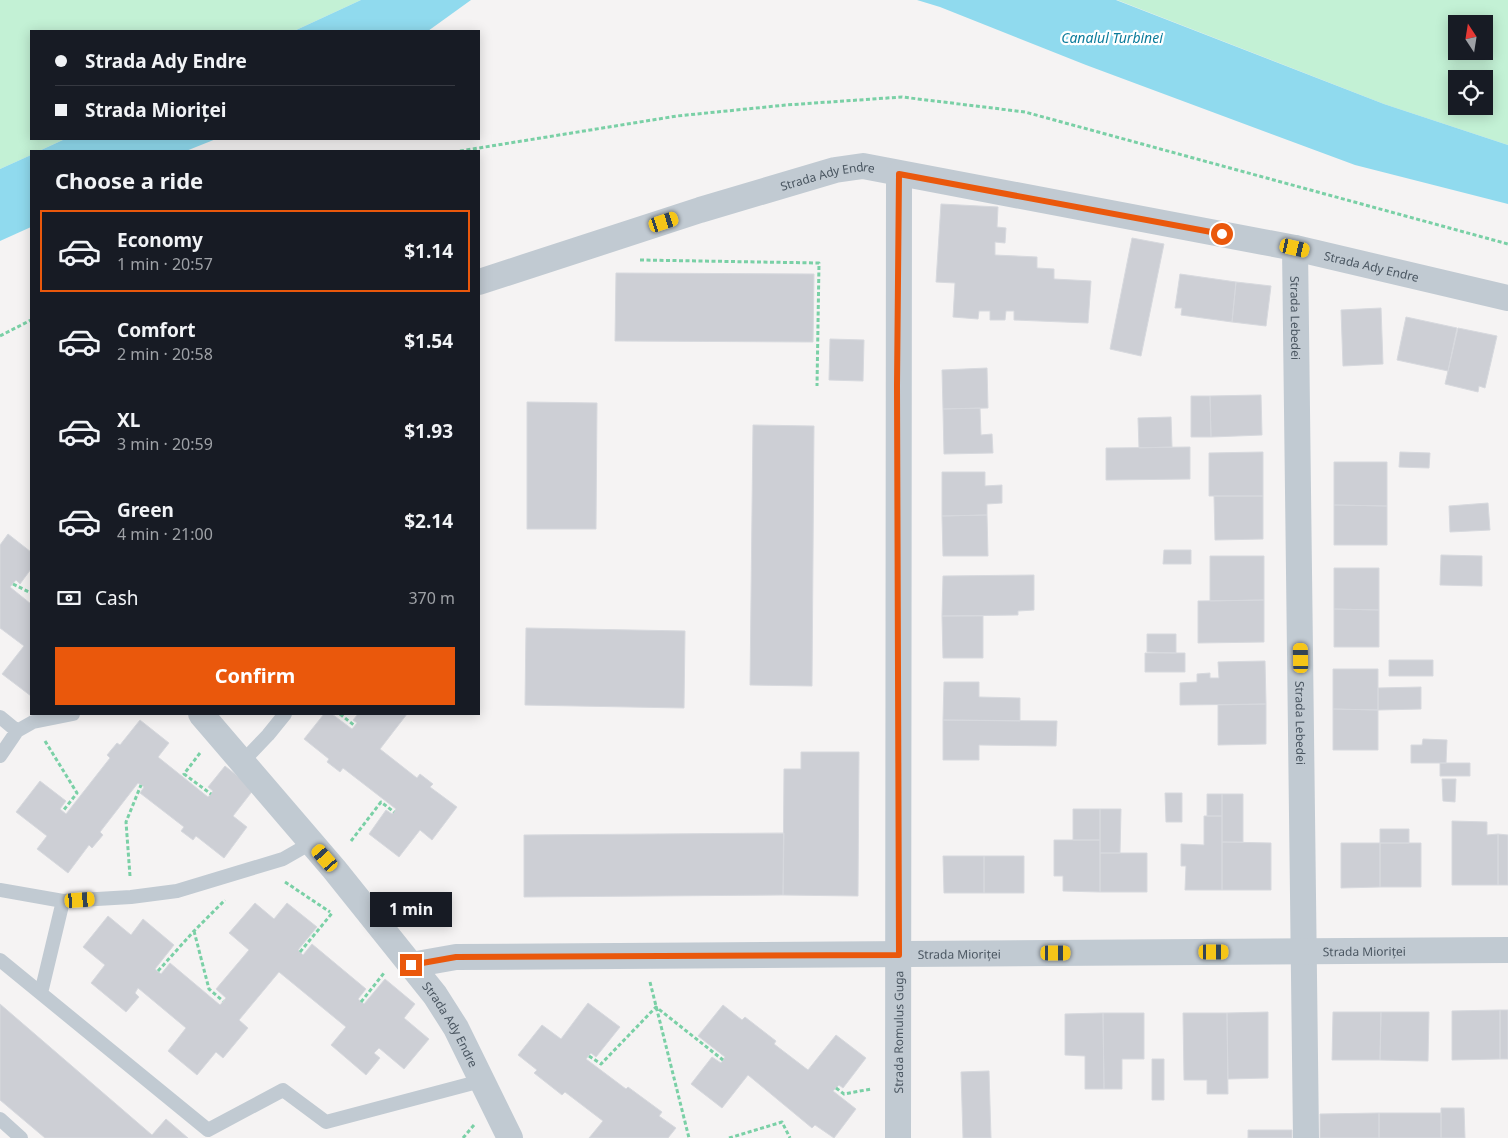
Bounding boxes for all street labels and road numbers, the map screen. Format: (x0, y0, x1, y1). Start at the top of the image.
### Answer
street label: Strada Ady Endre (778, 158, 877, 194)
street label: Strada Ady Endre (1323, 247, 1421, 285)
street label: Strada Lebedei (1287, 276, 1305, 360)
street label: Strada Lebedei (1292, 681, 1310, 765)
street label: Strada Mioriței (1323, 942, 1406, 960)
street label: Strada Mioriței (918, 945, 1001, 962)
street label: Strada Romulus Guga (890, 971, 907, 1093)
street label: Strada Ady Endre (419, 978, 483, 1070)

